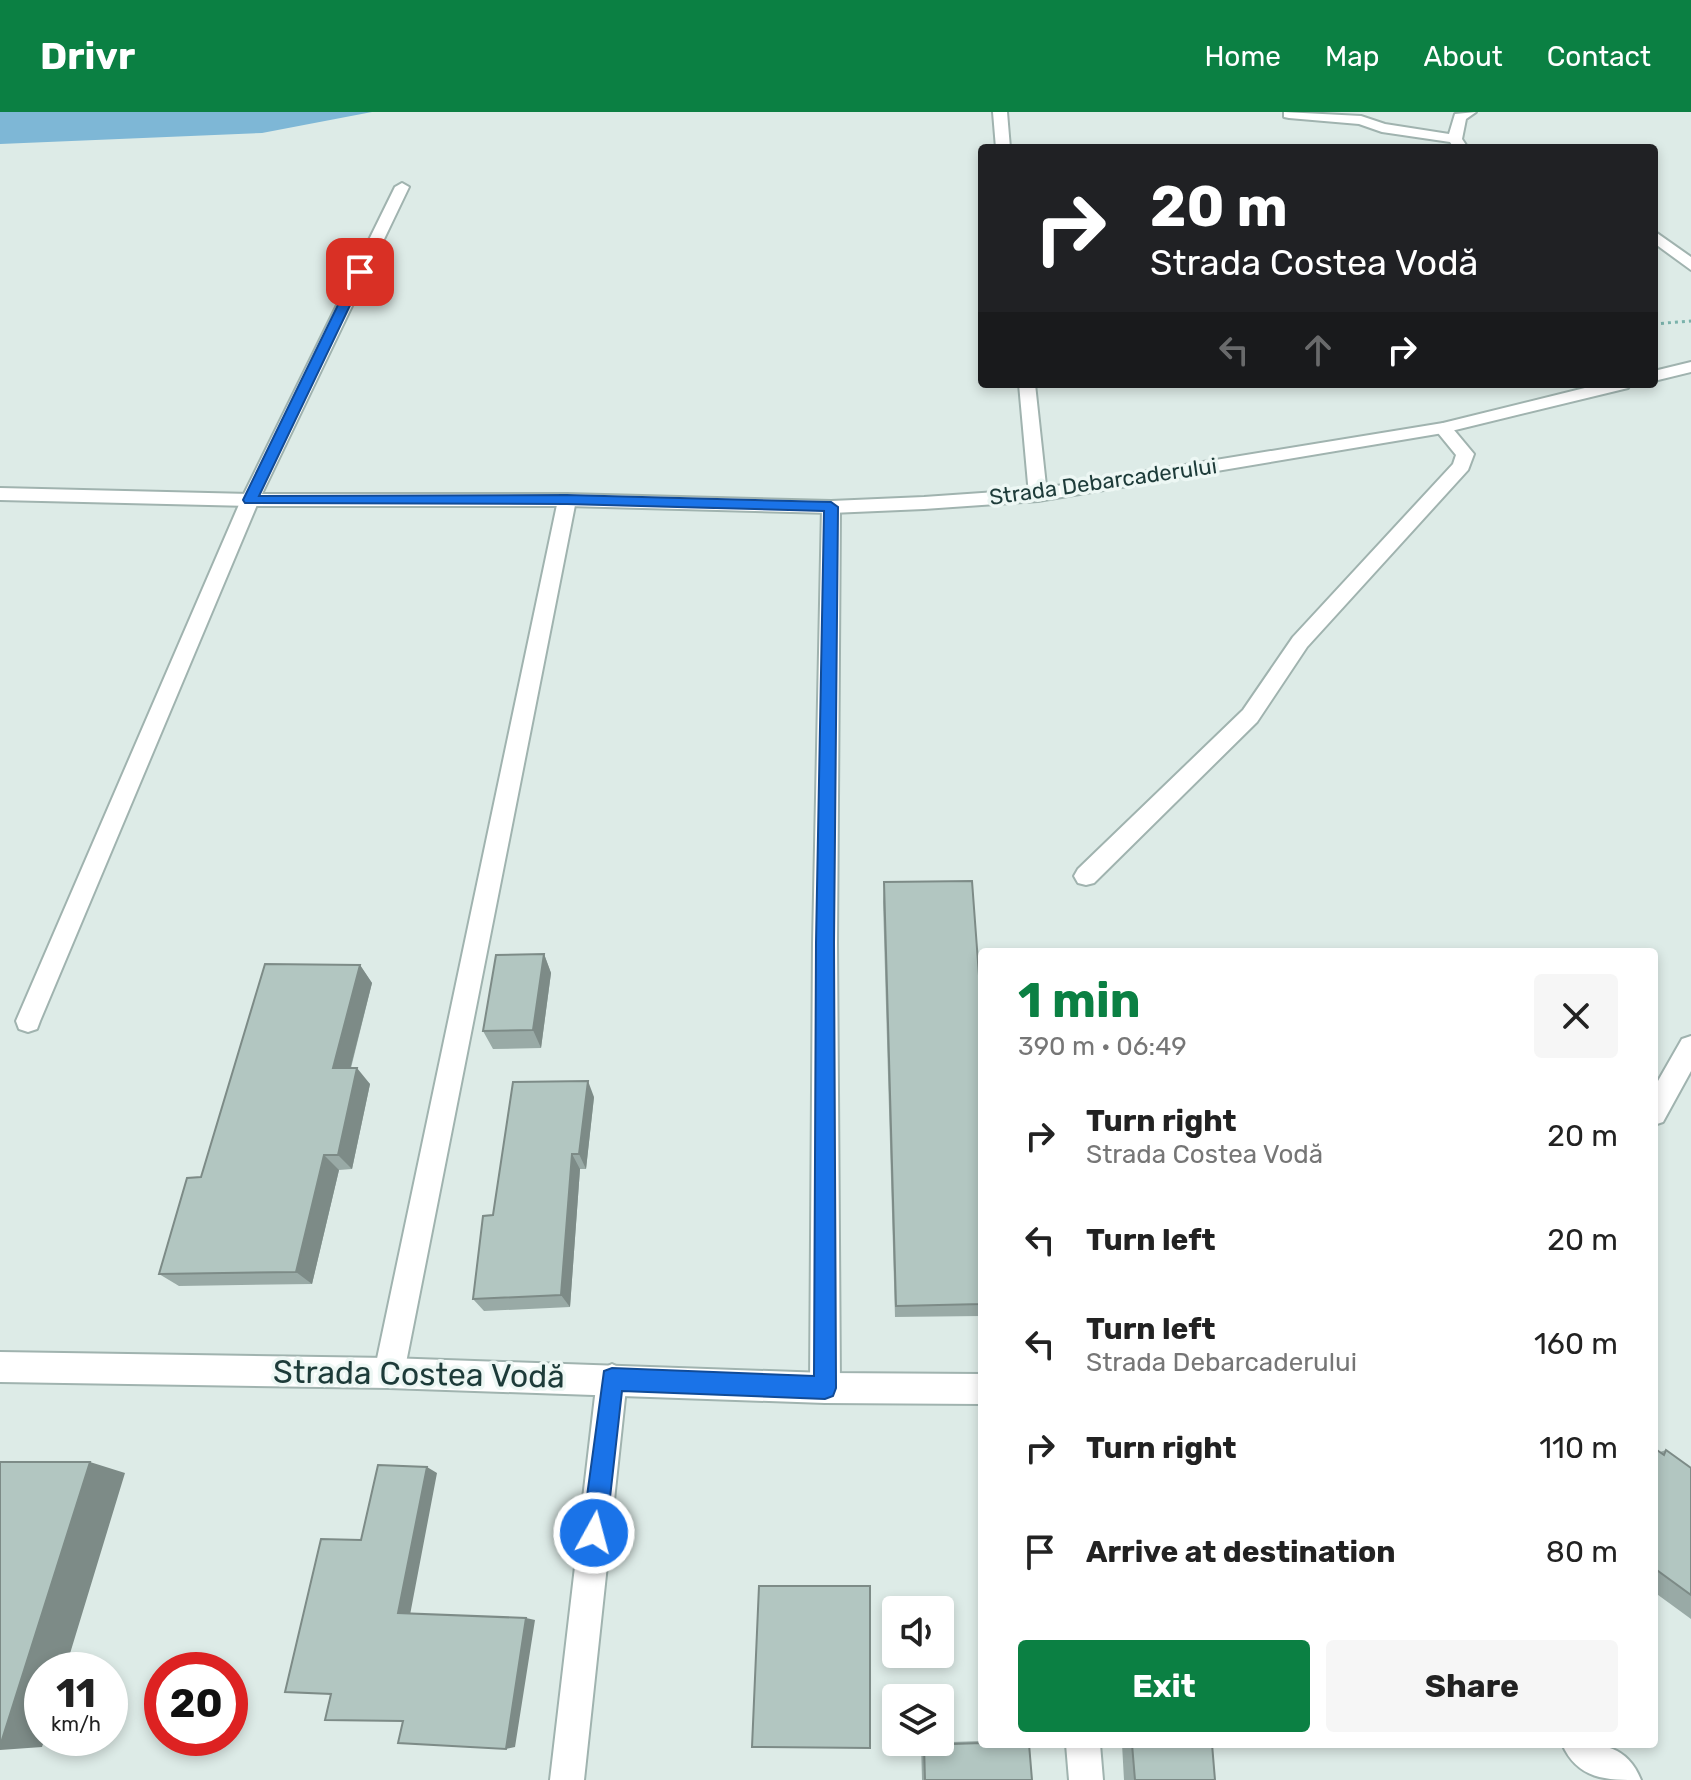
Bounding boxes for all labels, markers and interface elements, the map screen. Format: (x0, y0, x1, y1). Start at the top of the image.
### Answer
text: Drivr (40, 33, 135, 79)
text: Home (1204, 40, 1281, 73)
text: Map (1325, 40, 1379, 73)
text: About (1423, 40, 1503, 73)
text: Contact (1547, 40, 1651, 73)
text: 20 m (1150, 174, 1288, 240)
icon: right (1018, 176, 1122, 280)
pin (326, 238, 394, 306)
text: Strada Costea Vodă (1150, 241, 1478, 284)
icon: arrive (338, 250, 382, 294)
icon: left (1212, 328, 1256, 372)
icon: ahead (1296, 328, 1340, 372)
icon: right (1380, 328, 1424, 372)
street label: Strada Debarcaderului (988, 452, 1218, 511)
text: 1 min (1018, 972, 1141, 1029)
button: close (1534, 974, 1618, 1058)
text: 390 m · 06:49 (1018, 1031, 1187, 1062)
text: Turn right (1086, 1103, 1237, 1139)
icon: right (1018, 1114, 1062, 1158)
text: 20 m (1547, 1118, 1618, 1154)
text: Strada Costea Vodă (1086, 1139, 1323, 1170)
icon: left (1018, 1218, 1062, 1262)
text: Turn left (1086, 1222, 1216, 1258)
text: 20 m (1547, 1222, 1618, 1258)
text: Turn left (1086, 1311, 1216, 1347)
icon: left (1018, 1322, 1062, 1366)
text: 160 m (1534, 1326, 1618, 1362)
text: Strada Debarcaderului (1086, 1347, 1357, 1378)
street label: Strada Costea Vodă (273, 1352, 565, 1396)
icon: right (1018, 1426, 1062, 1470)
text: Turn right (1086, 1430, 1237, 1466)
text: 110 m (1539, 1430, 1618, 1466)
position arrow (552, 1491, 636, 1575)
icon: arrive (1018, 1530, 1062, 1574)
text: Arrive at destination (1086, 1534, 1396, 1570)
text: 80 m (1546, 1534, 1618, 1570)
map controls (882, 1596, 954, 1756)
button: sound (882, 1596, 954, 1668)
button: Exit (1018, 1640, 1310, 1732)
button: Share (1326, 1640, 1618, 1732)
speed limit sign: 20 (144, 1652, 248, 1756)
text: 11 (56, 1670, 96, 1717)
button: layers (882, 1684, 954, 1756)
text: km/h (51, 1712, 101, 1736)

